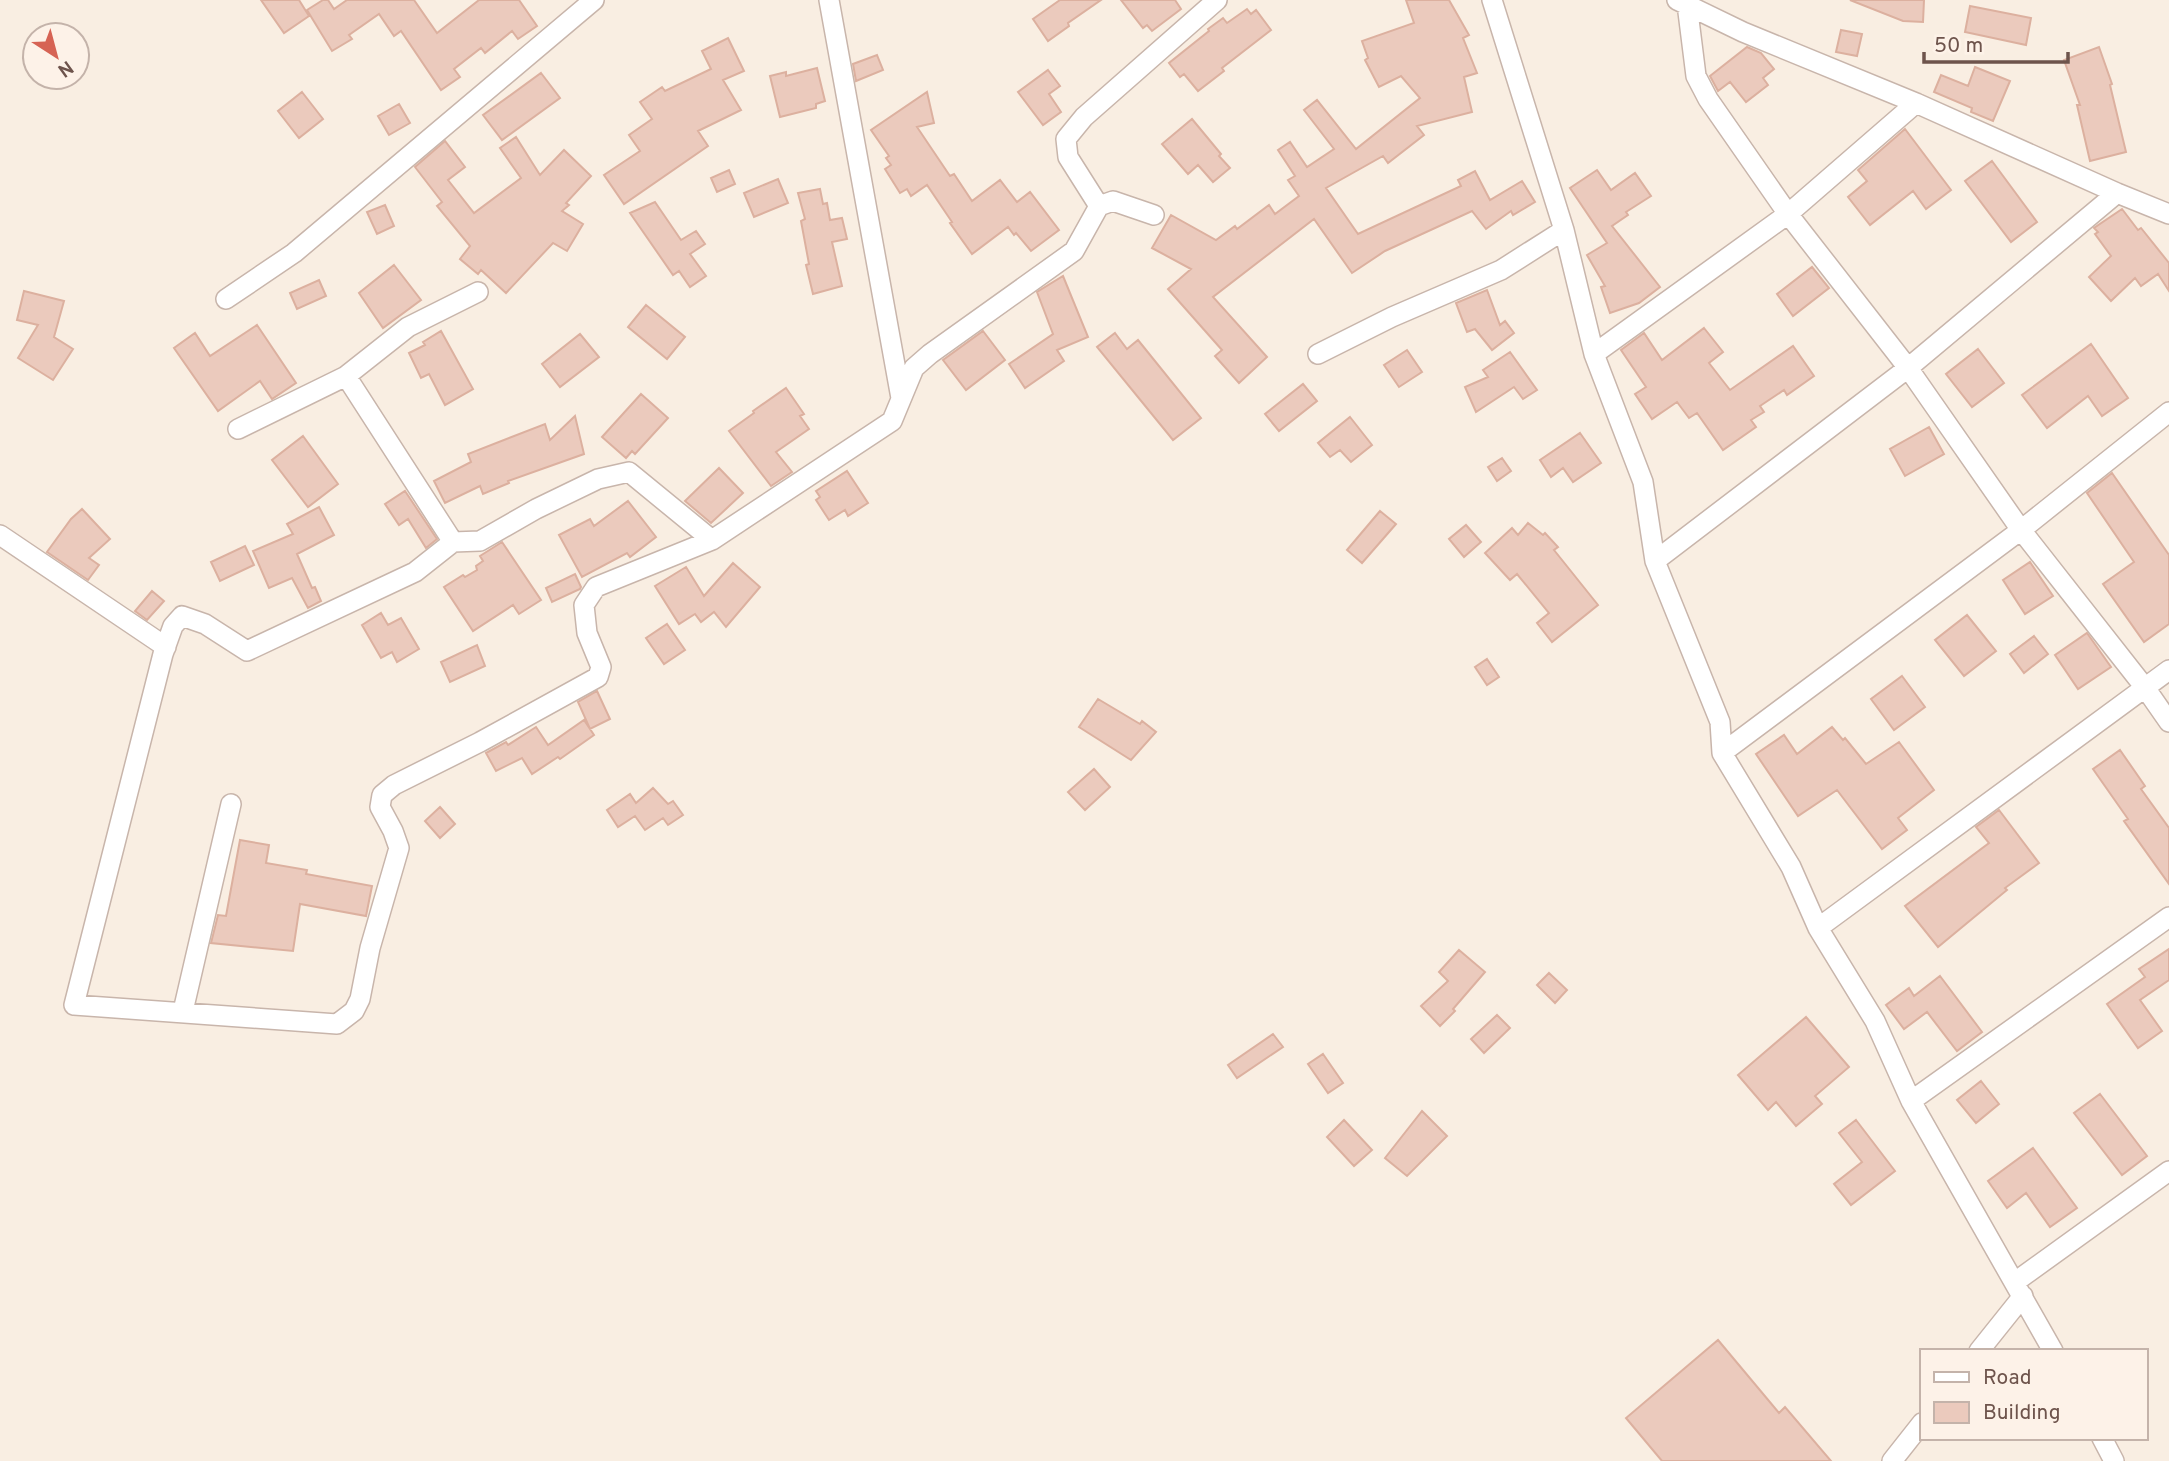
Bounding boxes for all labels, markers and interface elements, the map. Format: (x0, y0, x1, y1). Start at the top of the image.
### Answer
north arrow (21, 21, 91, 91)
scale bar (1924, 21, 2068, 65)
text: 50 m (1934, 33, 1983, 60)
text: N (52, 54, 77, 82)
legend (1920, 1349, 2148, 1440)
text: Road (1983, 1365, 2032, 1392)
text: Building (1983, 1400, 2061, 1427)

